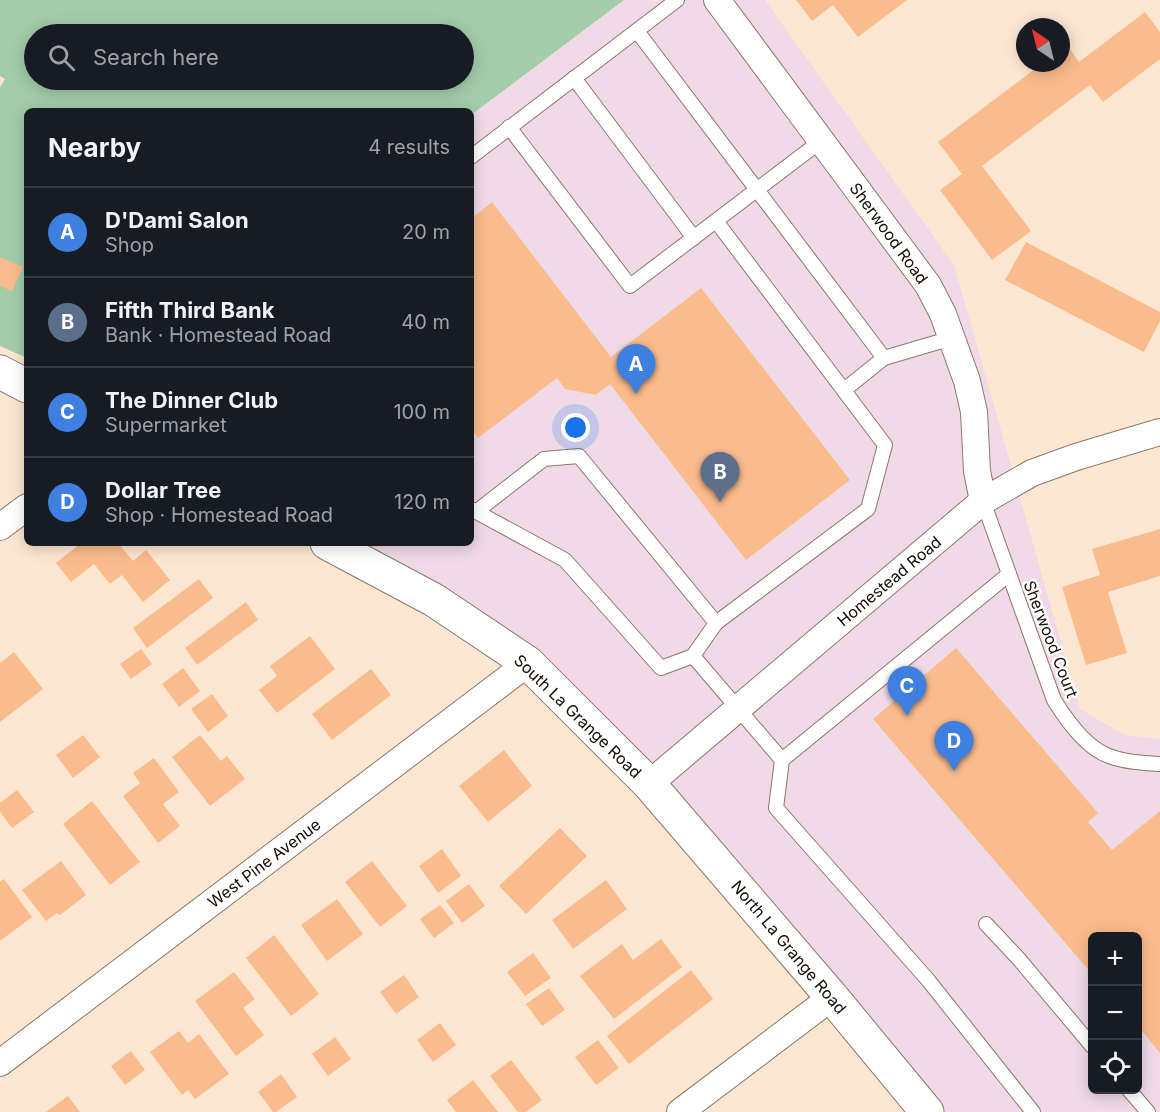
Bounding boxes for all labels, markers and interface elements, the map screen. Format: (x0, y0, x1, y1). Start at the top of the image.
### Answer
north arrow (1016, 18, 1070, 72)
search box (24, 24, 474, 90)
icon: search (45, 41, 78, 74)
text: Search here (93, 44, 219, 70)
text: Nearby (48, 132, 141, 163)
text: 4 results (368, 135, 450, 159)
street label: Sherwood Road (846, 179, 932, 287)
text: D'Dami Salon (105, 207, 249, 233)
text: A (60, 220, 75, 244)
text: 20 m (402, 220, 450, 244)
text: Shop (105, 233, 154, 257)
text: Fifth Third Bank (105, 297, 274, 323)
text: B (61, 310, 74, 334)
text: 40 m (401, 310, 450, 334)
text: Bank · Homestead Road (105, 323, 331, 347)
pin: A (616, 344, 656, 394)
text: The Dinner Club (105, 387, 278, 413)
text: C (60, 400, 75, 424)
text: 100 m (393, 400, 450, 424)
text: Supermarket (105, 413, 227, 437)
your location (561, 413, 590, 442)
pin: B (700, 452, 740, 502)
text: Dollar Tree (105, 477, 221, 503)
text: D (60, 490, 75, 514)
text: 120 m (394, 490, 450, 514)
text: Shop · Homestead Road (105, 503, 333, 527)
street label: Homestead Road (833, 532, 945, 630)
street label: Sherwood Court (1019, 578, 1083, 700)
street label: South La Grange Road (510, 650, 646, 782)
pin: C (888, 666, 926, 716)
pin: D (934, 722, 974, 771)
street label: West Pine Avenue (204, 814, 324, 912)
street label: North La Grange Road (727, 876, 851, 1018)
map controls (1088, 932, 1142, 1094)
button: + (1088, 932, 1142, 986)
button: − (1088, 986, 1142, 1040)
button: locate (1088, 1040, 1142, 1094)

